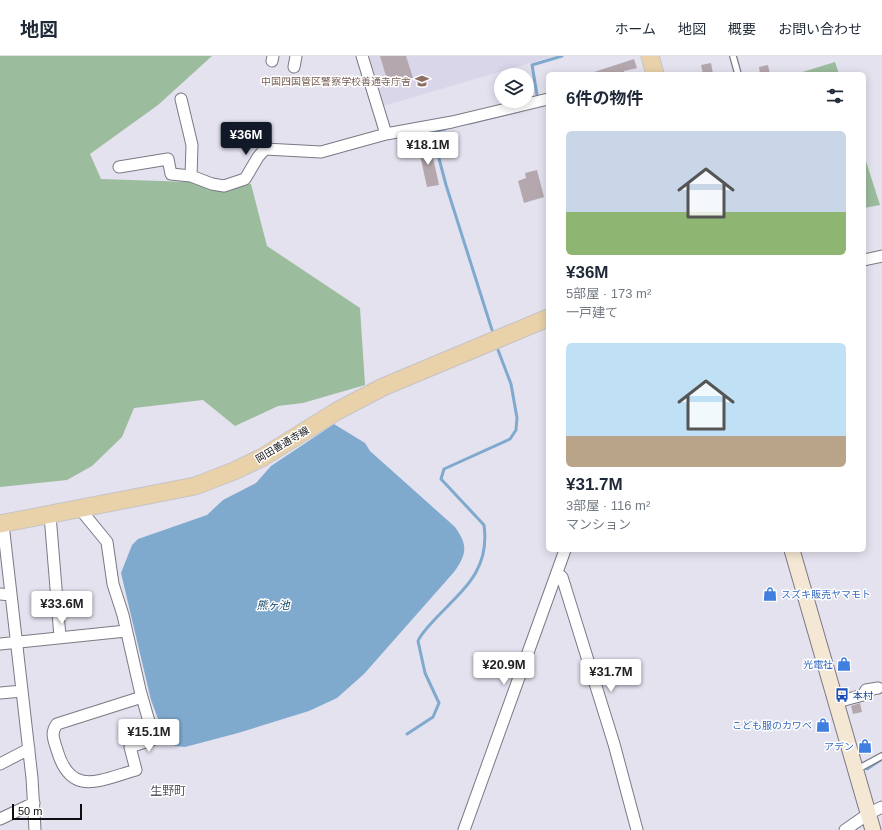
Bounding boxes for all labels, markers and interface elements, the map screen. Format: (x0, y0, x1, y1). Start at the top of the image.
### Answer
text: 地図 (20, 19, 58, 40)
text: ホーム (614, 21, 656, 37)
text: 地図 (678, 21, 706, 37)
text: 概要 (728, 21, 756, 37)
text: お問い合わせ (778, 21, 862, 37)
map controls (494, 68, 534, 108)
button: layers (494, 68, 534, 108)
school or university icon: 中国四国管区警察学校善通寺庁舎 (414, 73, 430, 89)
place label: 中国四国管区警察学校善通寺庁舎 (261, 76, 411, 87)
icon: filters (824, 85, 846, 107)
text: 6件の物件 (566, 89, 643, 108)
pin: ¥36M (222, 122, 270, 156)
text: ¥36M (230, 127, 262, 142)
pin: ¥18.1M (395, 132, 461, 166)
text: ¥18.1M (406, 137, 450, 152)
icon: home (670, 157, 742, 229)
text: ¥36M (566, 263, 609, 282)
text: 5部屋 · 173 m² (566, 286, 651, 301)
text: 一戸建て (566, 305, 618, 320)
icon: home (670, 369, 742, 441)
street label: 岡田善通寺線 (254, 424, 311, 465)
text: ¥31.7M (566, 475, 623, 494)
text: 3部屋 · 116 m² (566, 498, 650, 513)
text: マンション (566, 517, 631, 532)
shop icon: スズキ販売ヤマモト (762, 586, 778, 602)
place label: スズキ販売ヤマモト (781, 589, 871, 600)
pin: ¥33.6M (29, 591, 95, 625)
text: ¥33.6M (40, 596, 84, 611)
water label: 熊ヶ池 (257, 599, 290, 611)
pin: ¥20.9M (471, 652, 537, 686)
shop icon: 光電社 (836, 656, 852, 672)
text: ¥20.9M (482, 657, 526, 672)
pin: ¥31.7M (578, 659, 644, 693)
place label: 光電社 (803, 659, 833, 670)
text: ¥31.7M (589, 664, 633, 679)
bus stop icon: 本村 (834, 687, 850, 703)
place label: 本村 (853, 690, 873, 701)
shop icon: こども服のカワベ (815, 717, 831, 733)
pin: ¥15.1M (116, 719, 182, 753)
place label: こども服のカワベ (732, 720, 812, 731)
text: ¥15.1M (127, 724, 171, 739)
shop icon: アデン (857, 738, 873, 754)
place label: アデン (824, 741, 854, 752)
district label: 生野町 (150, 784, 186, 798)
scale bar (12, 802, 82, 821)
text: 50 m (18, 805, 42, 817)

